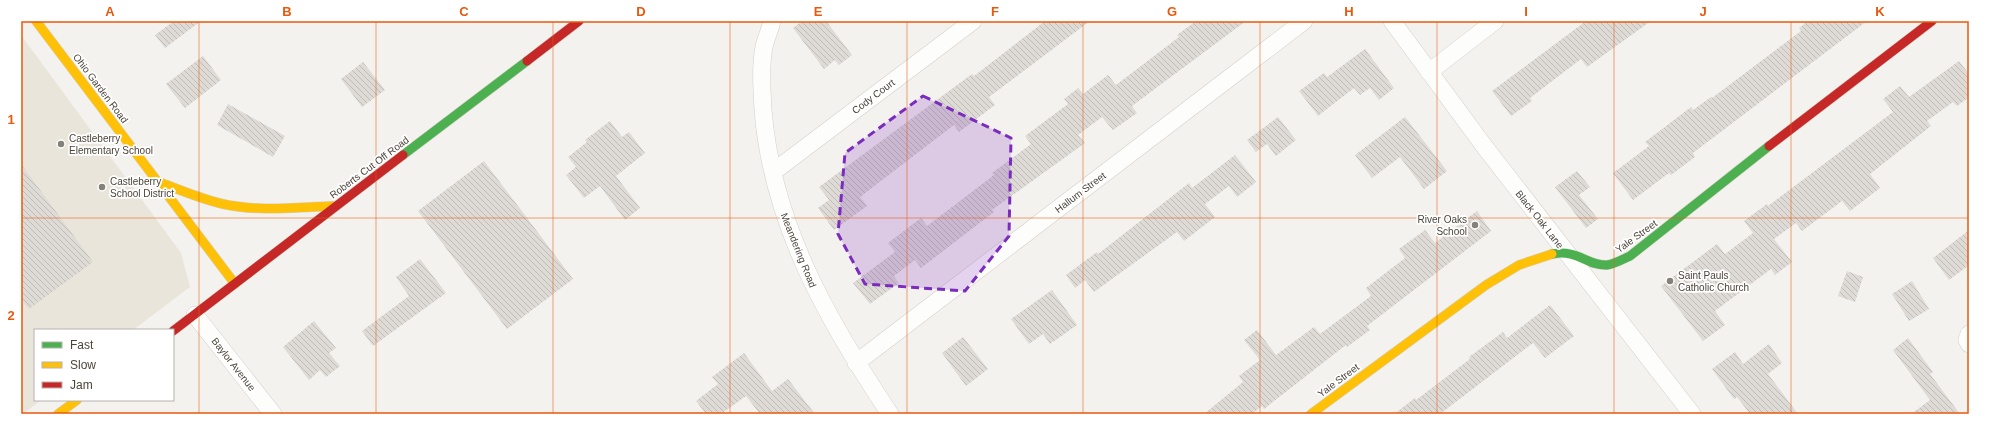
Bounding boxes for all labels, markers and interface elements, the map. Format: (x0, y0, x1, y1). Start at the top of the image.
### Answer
text: A (105, 4, 115, 19)
text: B (282, 4, 292, 19)
text: C (459, 4, 469, 19)
text: D (636, 4, 646, 19)
text: E (814, 4, 823, 19)
text: F (991, 4, 999, 19)
text: G (1167, 4, 1177, 19)
text: H (1344, 4, 1354, 19)
text: I (1524, 4, 1528, 19)
text: J (1699, 4, 1707, 19)
text: K (1875, 4, 1885, 19)
street label: Ohio Garden Road (71, 51, 130, 125)
street label: Cody Court (850, 77, 897, 116)
text: 1 (7, 112, 15, 127)
place label: Castleberry Elementary School (69, 133, 153, 156)
street label: Roberts Cut Off Road (328, 134, 411, 201)
marker: Castleberry Elementary School (56, 139, 66, 149)
street label: Hallum Street (1053, 170, 1108, 215)
place label: Castleberry School District (110, 176, 174, 199)
marker: Castleberry School District (97, 182, 107, 192)
street label: Black Oak Lane (1514, 188, 1566, 251)
street label: Meandering Road (779, 211, 819, 289)
place label: River Oaks School (1418, 214, 1467, 237)
street label: Yale Street (1613, 218, 1659, 255)
marker: River Oaks School (1470, 220, 1480, 230)
place label: Saint Pauls Catholic Church (1678, 270, 1749, 293)
marker: Saint Pauls Catholic Church (1665, 276, 1675, 286)
text: 2 (7, 308, 15, 323)
legend (34, 329, 174, 401)
street label: Baylor Avenue (209, 336, 258, 393)
text: Fast (70, 338, 94, 352)
text: Slow (70, 358, 96, 372)
street label: Yale Street (1316, 361, 1361, 399)
text: Jam (70, 378, 93, 392)

